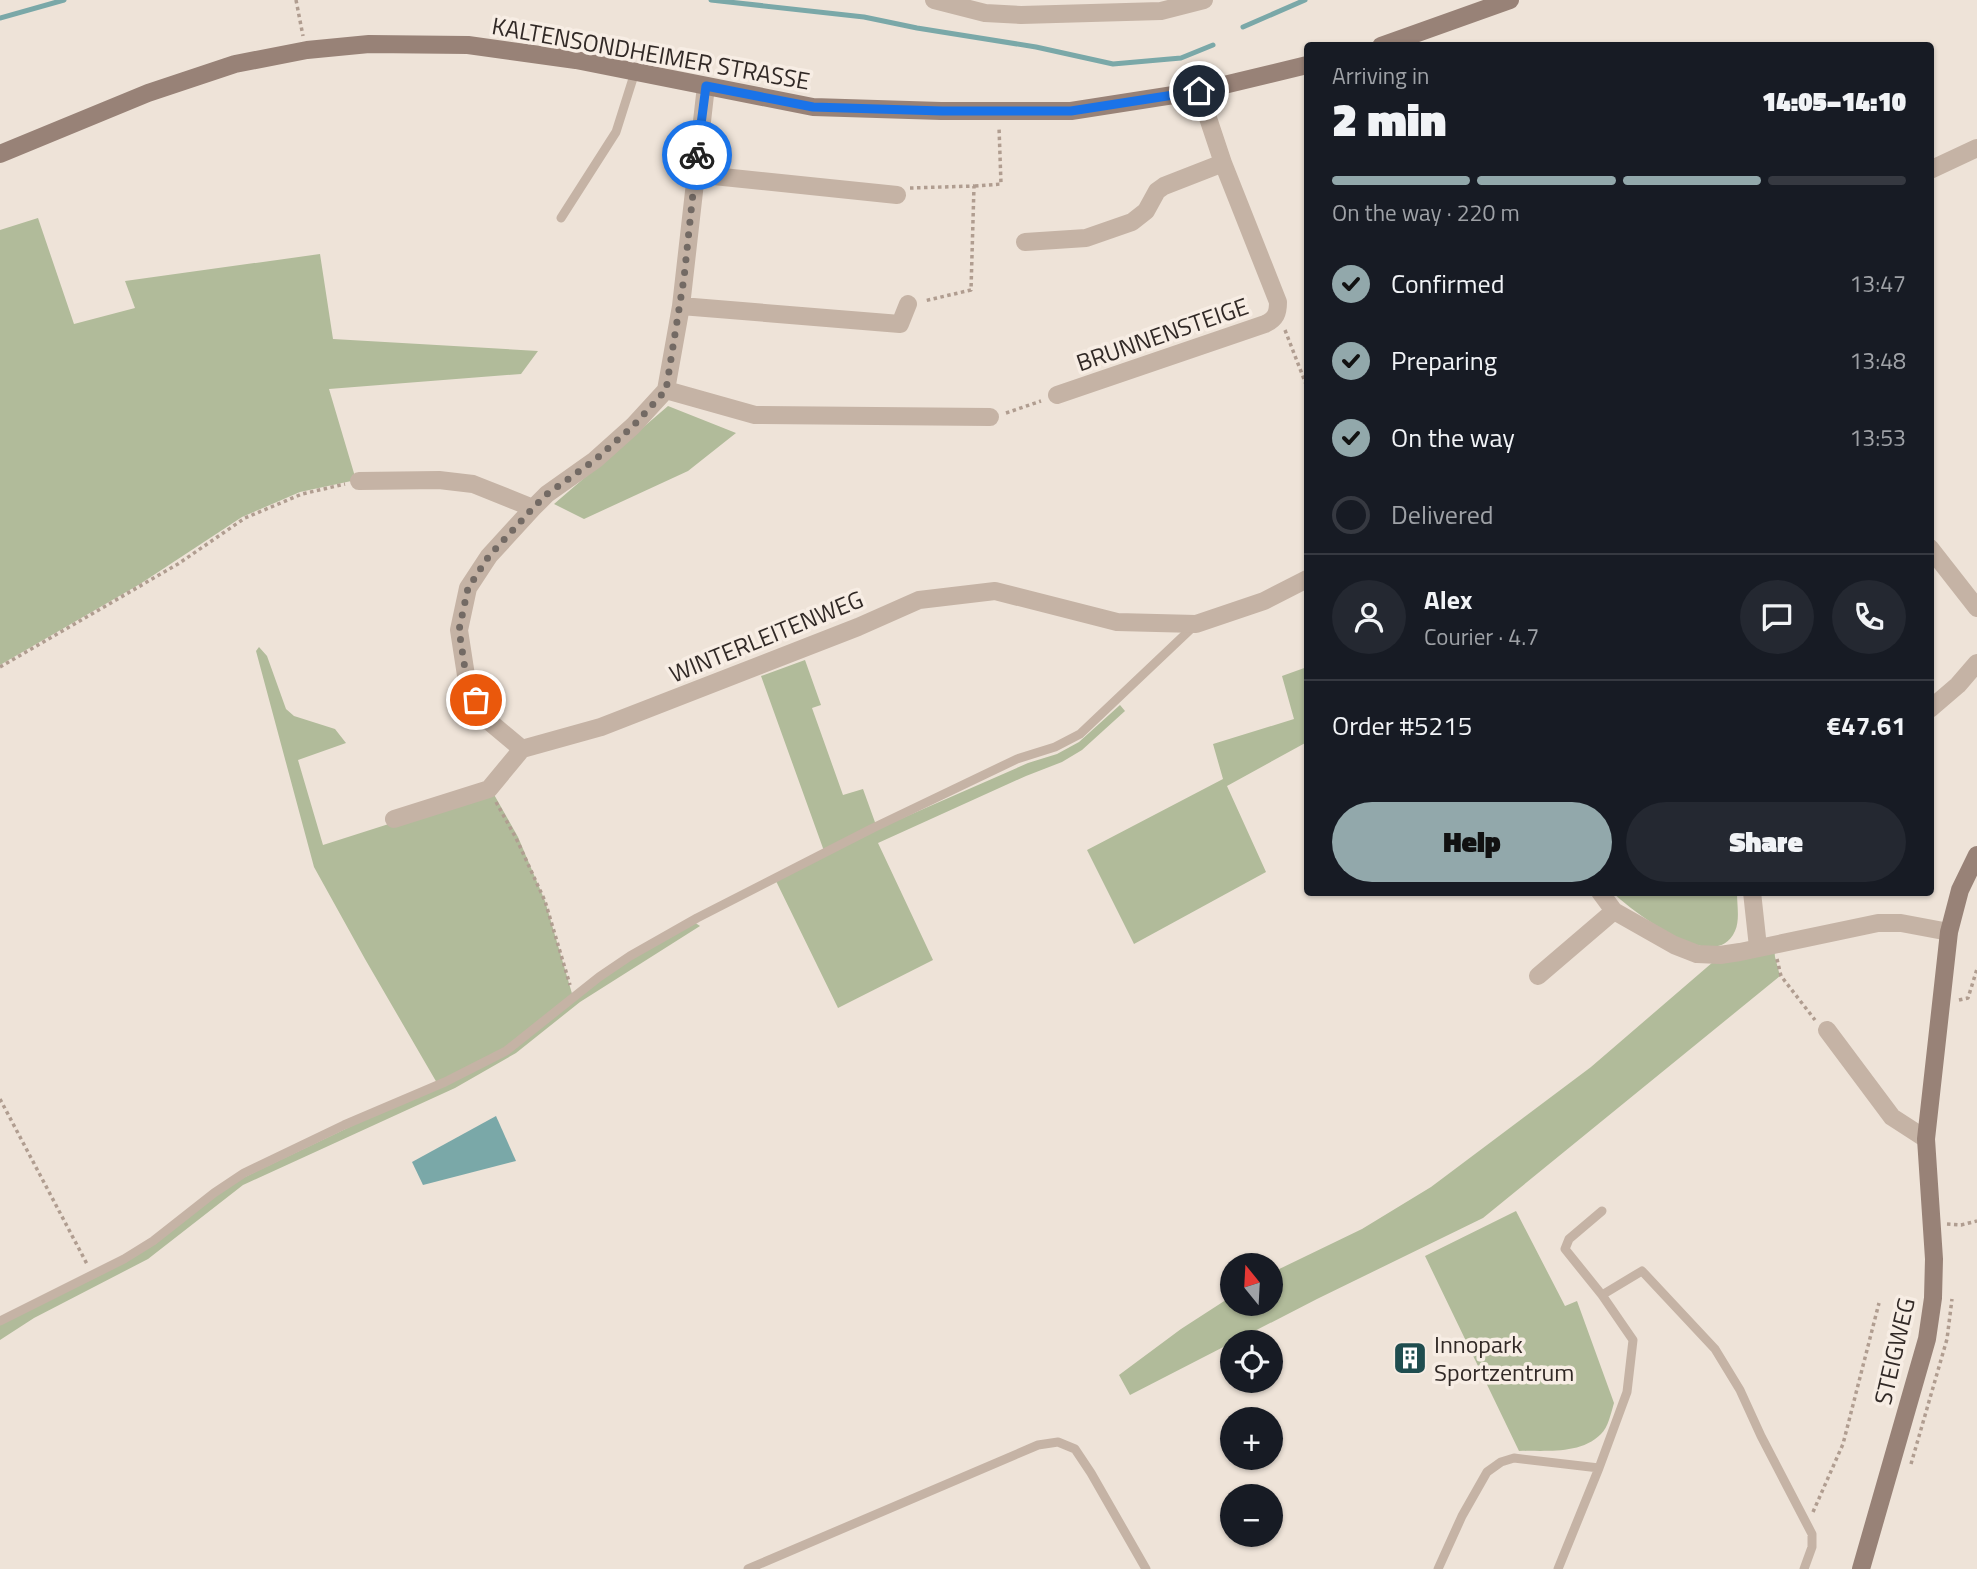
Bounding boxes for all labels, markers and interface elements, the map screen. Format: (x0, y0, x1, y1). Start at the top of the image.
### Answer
street label: KALTENSONDHEIMER STRASSE (489, 7, 813, 99)
text: Arriving in (1332, 58, 1429, 93)
pin (1169, 61, 1229, 121)
icon: home (1180, 72, 1218, 110)
text: 14:05–14:10 (1762, 82, 1906, 121)
text: 2 min (1332, 84, 1446, 154)
courier (662, 120, 732, 190)
icon: bike (678, 136, 716, 174)
text: On the way · 220 m (1332, 195, 1520, 230)
text: Confirmed (1391, 264, 1505, 303)
icon: check (1332, 265, 1370, 303)
text: 13:47 (1849, 266, 1906, 301)
street label: BRUNNENSTEIGE (1071, 288, 1253, 380)
text: Preparing (1391, 341, 1497, 380)
icon: check (1332, 342, 1370, 380)
text: 13:48 (1849, 343, 1906, 378)
text: On the way (1391, 418, 1515, 457)
icon: check (1332, 419, 1370, 457)
text: 13:53 (1849, 420, 1906, 455)
text: Delivered (1391, 495, 1494, 534)
button: person (1332, 580, 1406, 654)
text: Alex (1424, 580, 1472, 619)
button: chat (1740, 580, 1814, 654)
button: phone (1832, 580, 1906, 654)
street label: WINTERLEITENWEG (664, 581, 868, 691)
text: Courier · 4.7 (1424, 619, 1539, 654)
pin (446, 670, 506, 730)
icon: bag (457, 681, 495, 719)
text: Order #5215 (1332, 706, 1472, 745)
text: €47.61 (1827, 706, 1906, 745)
button: Help (1332, 802, 1612, 882)
button: Share (1626, 802, 1906, 882)
north arrow (1220, 1253, 1283, 1316)
map controls (1220, 1253, 1283, 1547)
street label: STEIGWEG (1864, 1294, 1924, 1408)
place label: Innopark Sportzentrum (1434, 1326, 1574, 1390)
button: locate (1220, 1330, 1283, 1393)
building icon: Innopark Sportzentrum (1391, 1339, 1429, 1377)
button: + (1220, 1407, 1283, 1470)
button: − (1220, 1484, 1283, 1547)

